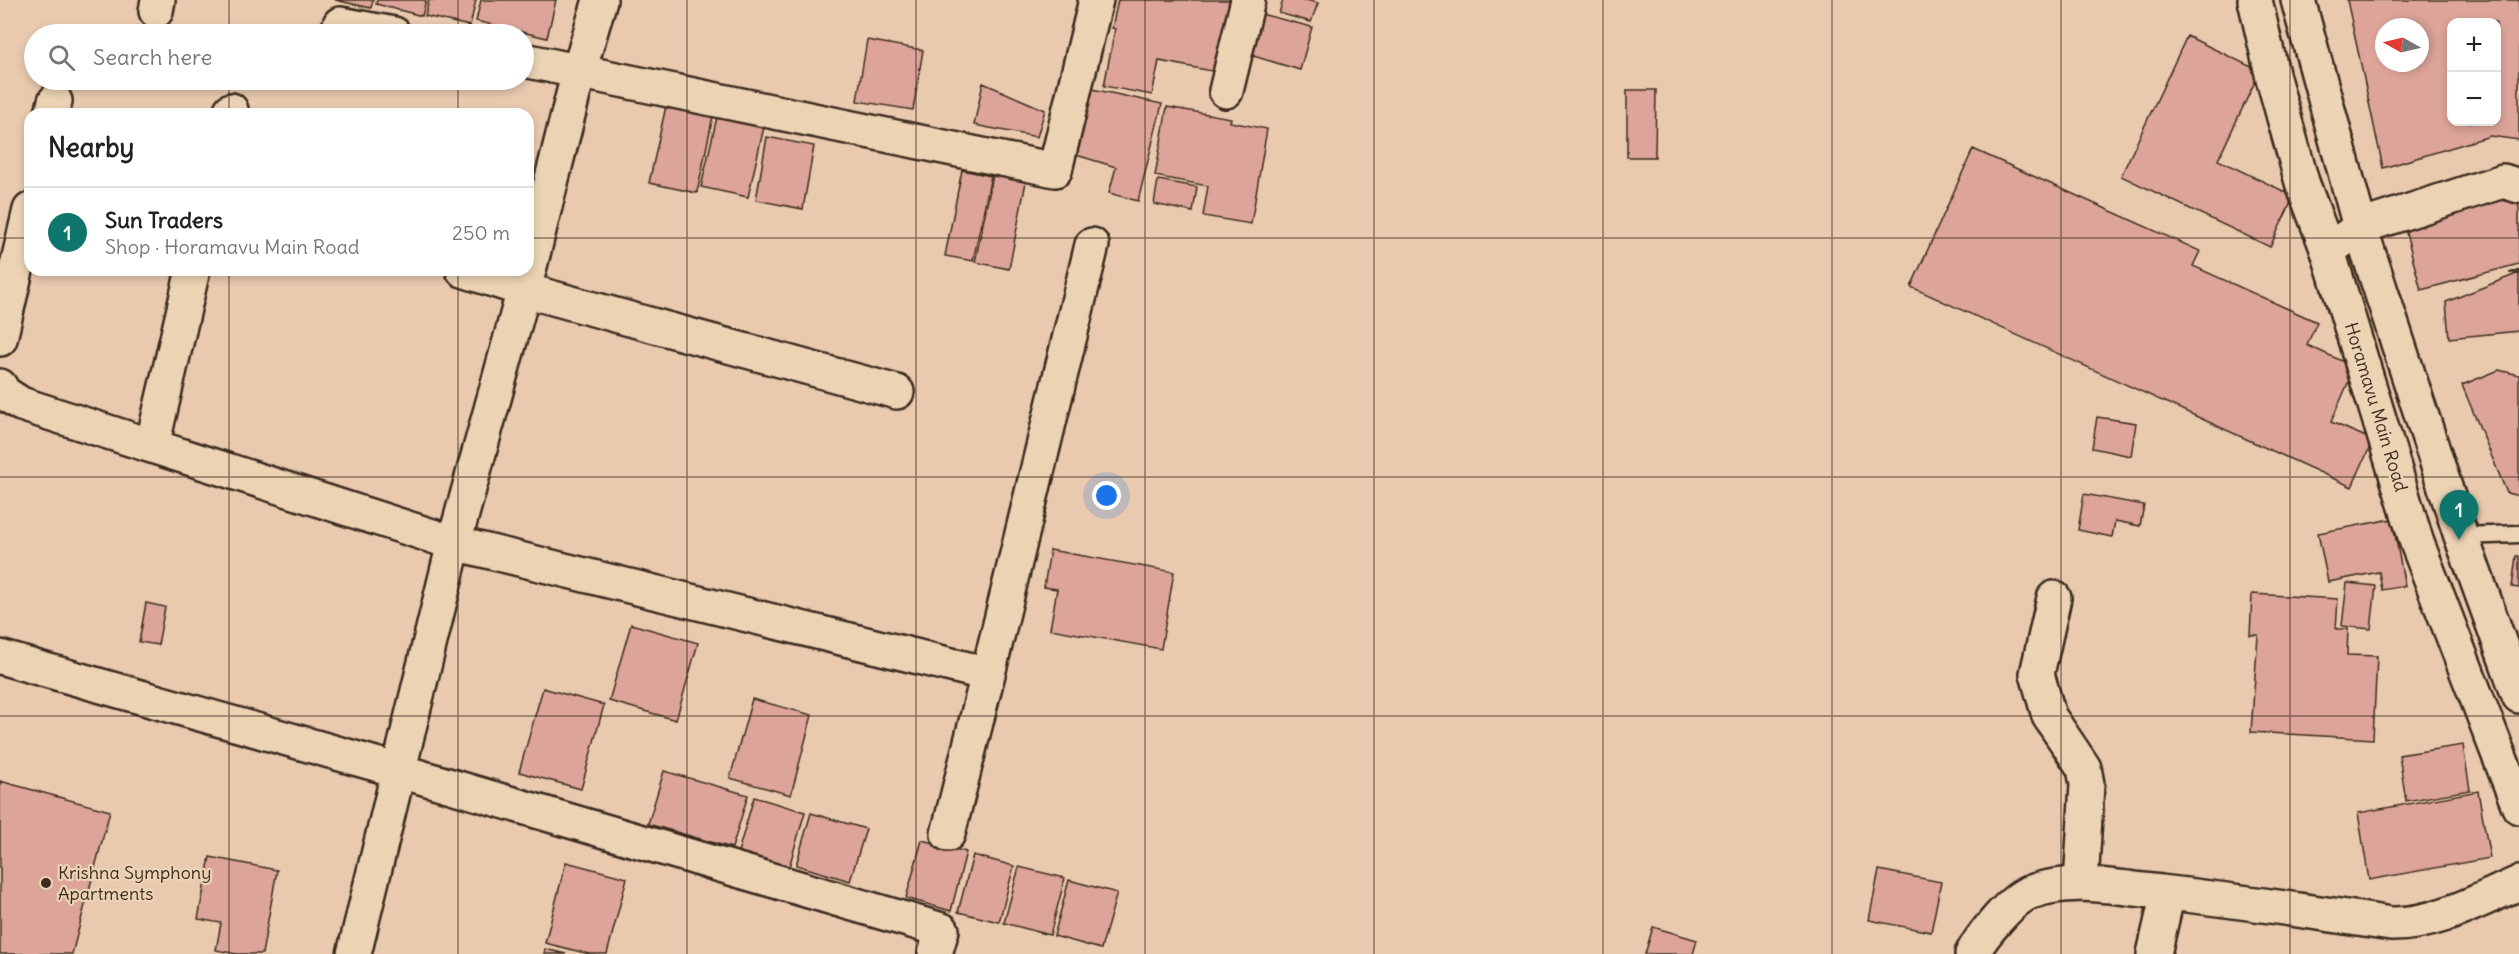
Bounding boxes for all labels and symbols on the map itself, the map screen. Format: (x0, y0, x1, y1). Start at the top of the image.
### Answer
north arrow (2375, 18, 2429, 72)
street label: Horamavu Main Road (2340, 319, 2413, 495)
your location (1092, 481, 1121, 510)
pin: 1 (2440, 490, 2478, 540)
place label: Krishna Symphony Apartments (58, 861, 211, 905)
marker: Krishna Symphony Apartments (39, 876, 53, 890)

